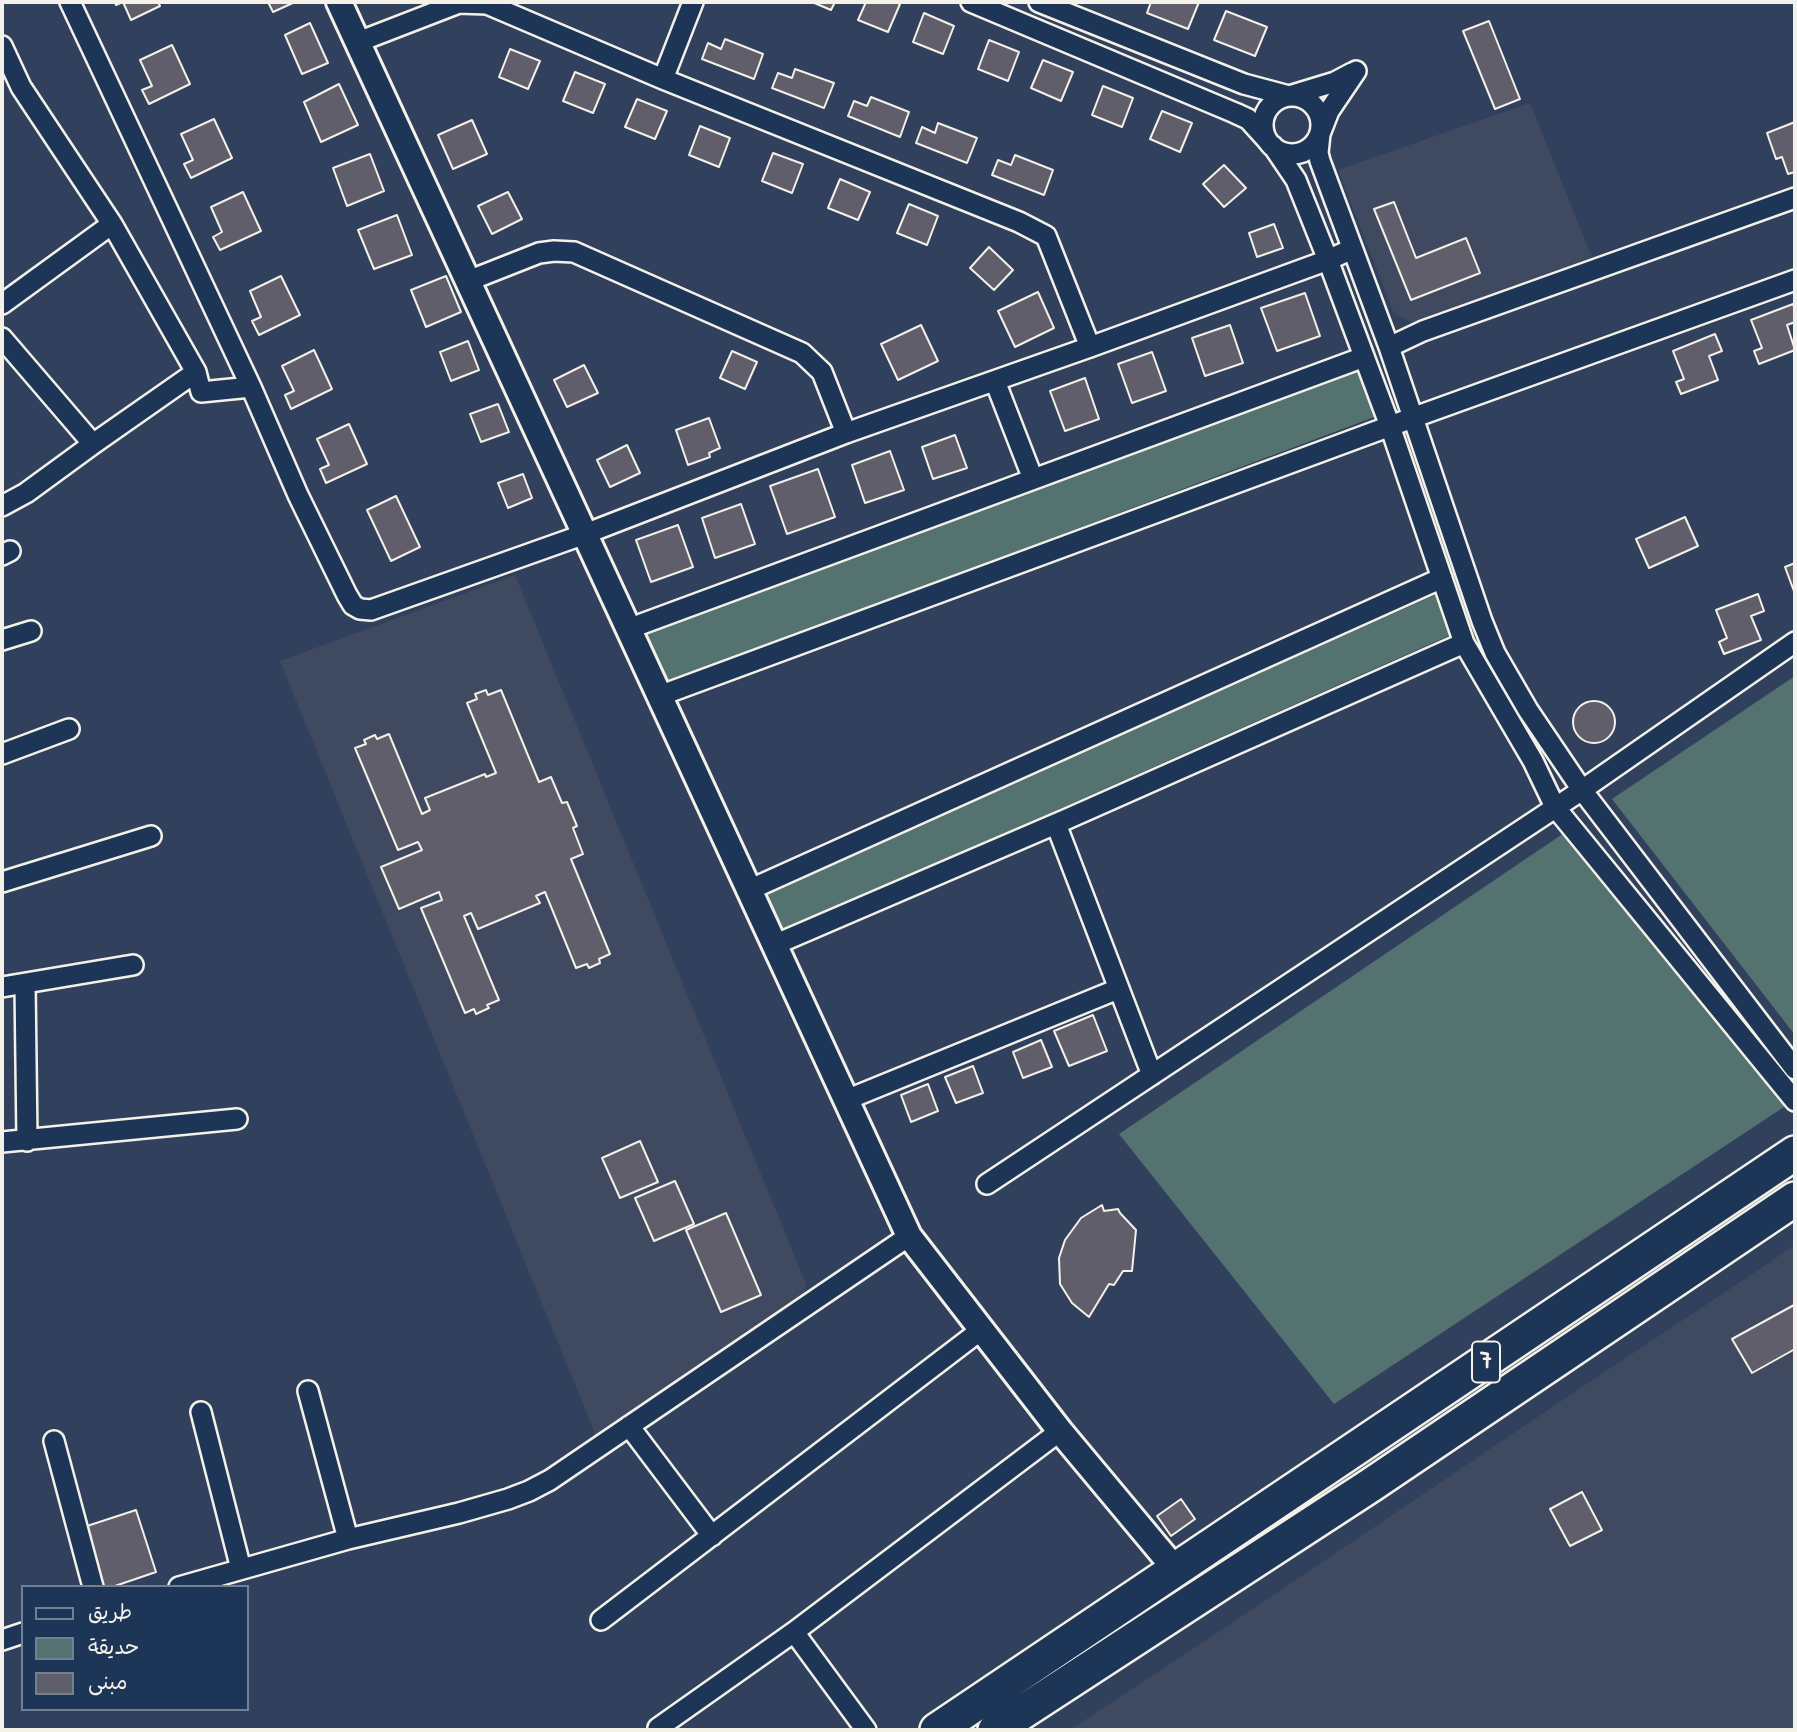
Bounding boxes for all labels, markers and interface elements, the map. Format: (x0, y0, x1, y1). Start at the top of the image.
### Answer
road number: 7 (1472, 1342, 1500, 1382)
legend (21, 1585, 248, 1711)
text: طريق (88, 1597, 132, 1626)
text: حديقة (88, 1632, 139, 1661)
text: مبنى (88, 1667, 127, 1696)

